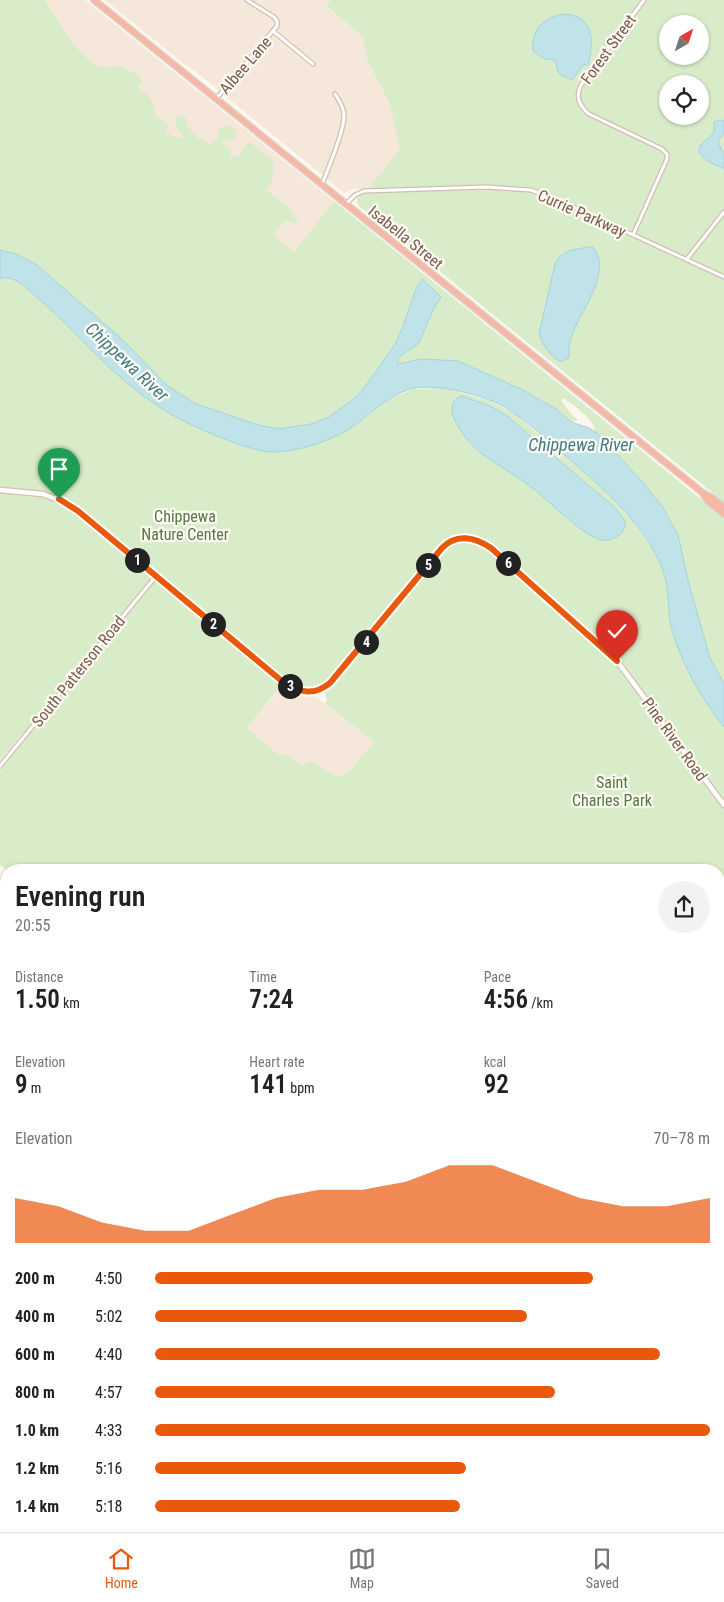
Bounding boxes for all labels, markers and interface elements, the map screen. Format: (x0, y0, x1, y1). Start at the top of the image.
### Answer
street label: Forest Street (577, 11, 640, 88)
north arrow (659, 15, 709, 65)
map controls (659, 15, 709, 125)
street label: Albee Lane (215, 33, 276, 98)
button: locate (659, 75, 709, 125)
street label: Currie Parkway (535, 186, 629, 241)
street label: Isabella Street (365, 202, 447, 273)
water label: Chippewa River (82, 318, 174, 406)
water label: Chippewa River (528, 434, 635, 455)
pin (38, 448, 80, 499)
icon: arrive (45, 455, 73, 483)
park label: Chippewa Nature Center (141, 507, 229, 544)
pin: 1 (124, 548, 150, 572)
pin: 6 (496, 550, 520, 576)
text: 1 (134, 552, 141, 568)
pin: 5 (416, 552, 440, 578)
text: 6 (505, 555, 512, 571)
text: 5 (425, 557, 432, 573)
pin (596, 610, 638, 661)
street label: South Patterson Road (28, 612, 129, 731)
pin: 2 (200, 612, 226, 636)
text: 2 (210, 616, 217, 632)
icon: check (603, 617, 631, 645)
pin: 4 (354, 630, 378, 654)
text: 4 (363, 634, 370, 650)
pin: 3 (278, 674, 302, 698)
text: 3 (287, 678, 294, 694)
street label: Pine River Road (638, 694, 711, 785)
park label: Saint Charles Park (572, 773, 653, 810)
text: Evening run (15, 880, 145, 913)
button: share (658, 881, 710, 933)
text: 20:55 (15, 916, 50, 935)
text: Distance (15, 969, 63, 985)
text: Time (249, 969, 277, 985)
text: Pace (484, 969, 511, 985)
text: 1.50 (15, 985, 60, 1014)
text: 7:24 (249, 985, 294, 1014)
text: 4:56 (484, 985, 528, 1014)
text: km (60, 995, 80, 1011)
text: /km (528, 995, 553, 1011)
text: Elevation (15, 1054, 65, 1070)
text: Heart rate (249, 1054, 305, 1070)
text: kcal (484, 1054, 506, 1070)
text: 9 (15, 1070, 28, 1099)
text: 141 (249, 1070, 287, 1099)
text: 92 (484, 1070, 509, 1099)
text: m (28, 1080, 41, 1096)
text: bpm (287, 1080, 315, 1096)
text: Elevation (15, 1129, 73, 1148)
text: 70–78 m (654, 1129, 710, 1148)
text: 200 m (15, 1269, 55, 1288)
text: 4:50 (95, 1269, 122, 1288)
text: 400 m (15, 1307, 55, 1326)
text: 5:02 (95, 1307, 122, 1326)
text: 600 m (15, 1345, 55, 1364)
text: 4:40 (95, 1345, 122, 1364)
text: 800 m (15, 1383, 55, 1402)
text: 4:57 (95, 1383, 122, 1402)
text: 1.0 km (15, 1421, 59, 1440)
text: 4:33 (95, 1421, 122, 1440)
text: 1.2 km (15, 1459, 59, 1478)
text: 5:16 (95, 1459, 122, 1478)
text: 1.4 km (15, 1497, 59, 1516)
text: 5:18 (95, 1497, 122, 1516)
tab: Home (105, 1545, 138, 1591)
tab: Map (348, 1545, 376, 1591)
tab: Saved (586, 1545, 619, 1591)

